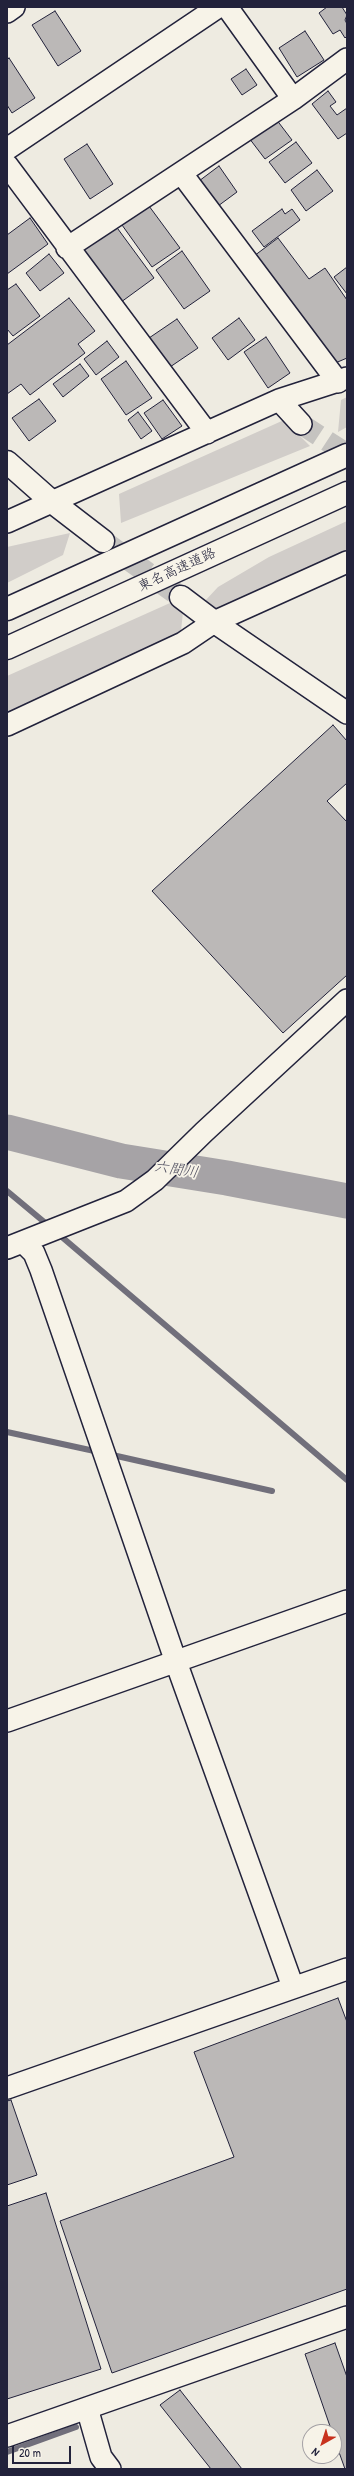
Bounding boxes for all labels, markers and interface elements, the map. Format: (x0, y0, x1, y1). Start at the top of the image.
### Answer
street label: 東名高速道路 (135, 545, 219, 595)
water label: 六間川 (152, 1158, 200, 1182)
north arrow (302, 2424, 342, 2464)
scale bar (14, 2438, 73, 2464)
text: 20 m (19, 2444, 41, 2461)
text: N (308, 2445, 322, 2460)

